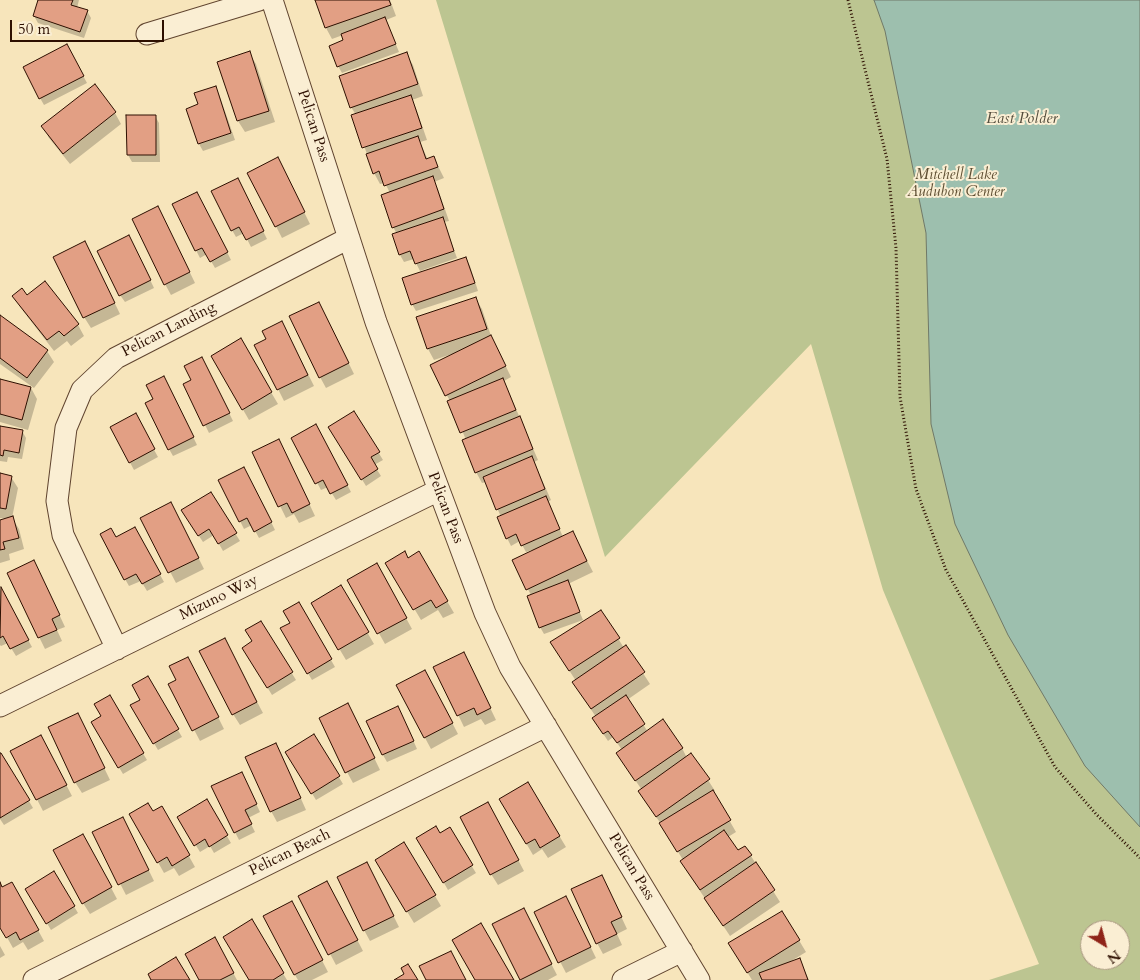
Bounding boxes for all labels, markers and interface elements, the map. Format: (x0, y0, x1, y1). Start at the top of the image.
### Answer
scale bar (12, 10, 166, 42)
text: 50 m (18, 19, 50, 39)
street label: Pelican Pass (293, 88, 333, 164)
water label: East Polder (986, 109, 1058, 129)
park label: Mitchell Lake Audubon Center (907, 167, 1005, 202)
street label: Pelican Landing (119, 299, 219, 361)
street label: Pelican Pass (423, 470, 467, 546)
street label: Mizuno Way (177, 571, 261, 625)
street label: Pelican Beach (246, 826, 334, 880)
street label: Pelican Pass (604, 830, 658, 904)
north arrow (1080, 920, 1130, 970)
text: N (1103, 945, 1124, 968)

